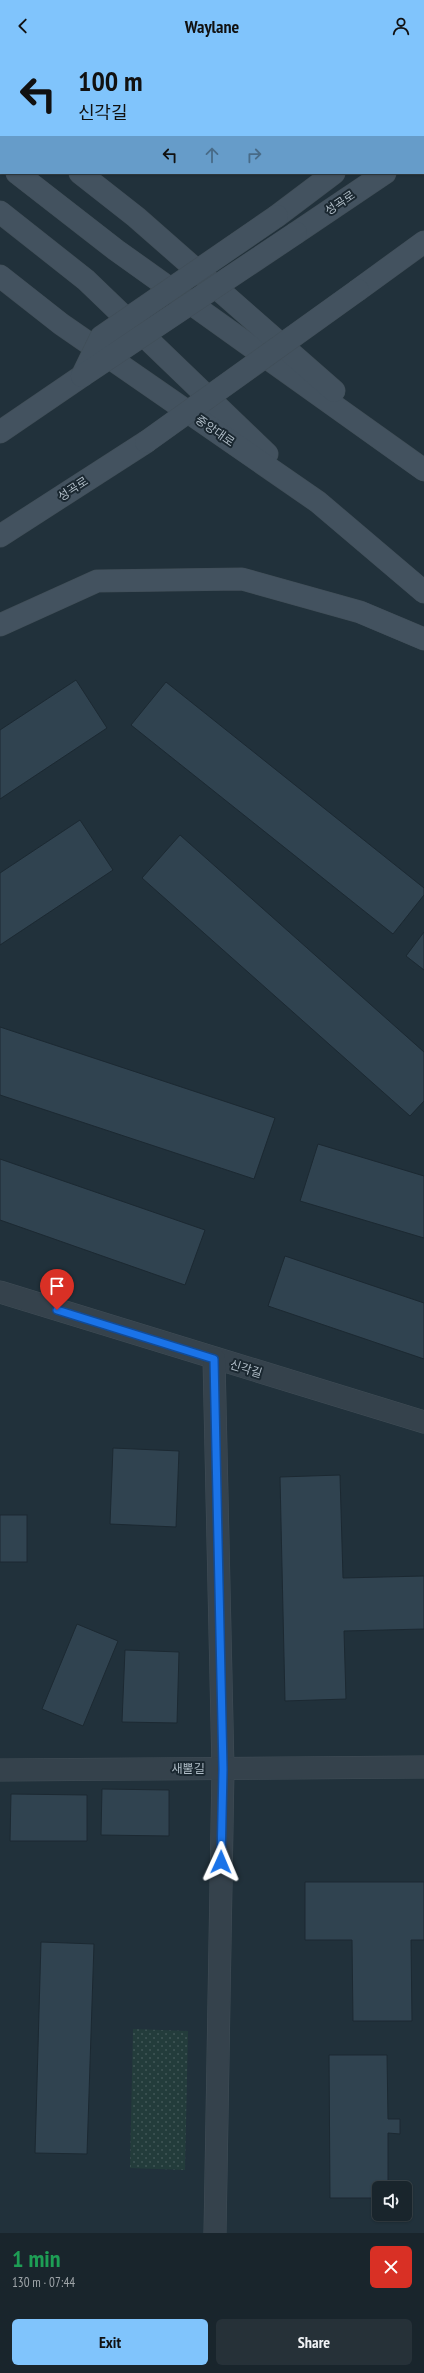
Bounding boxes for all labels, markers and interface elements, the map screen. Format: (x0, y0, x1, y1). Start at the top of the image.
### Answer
icon: back (12, 15, 34, 37)
text: Waylane (185, 15, 239, 38)
icon: person (390, 15, 412, 37)
text: 100 m (78, 62, 142, 99)
icon: left (12, 68, 64, 120)
text: 신각길 (78, 101, 128, 124)
icon: left (159, 144, 181, 166)
icon: ahead (201, 144, 223, 166)
icon: right (243, 144, 265, 166)
street label: 성곡로 (322, 187, 358, 218)
street label: 중앙대로 (193, 412, 238, 449)
street label: 성곡로 (55, 473, 91, 504)
pin (40, 1269, 74, 1310)
icon: arrive (46, 1275, 68, 1297)
street label: 신각길 (228, 1357, 264, 1381)
street label: 새뿔길 (171, 1761, 205, 1776)
position arrow (200, 1841, 242, 1883)
map controls (372, 2181, 412, 2221)
button: sound (372, 2181, 412, 2221)
text: 1 min (12, 2243, 60, 2274)
button: close (370, 2246, 412, 2288)
text: 130 m · 07:44 (12, 2274, 75, 2291)
button: Exit (12, 2319, 208, 2365)
button: Share (216, 2319, 412, 2365)

